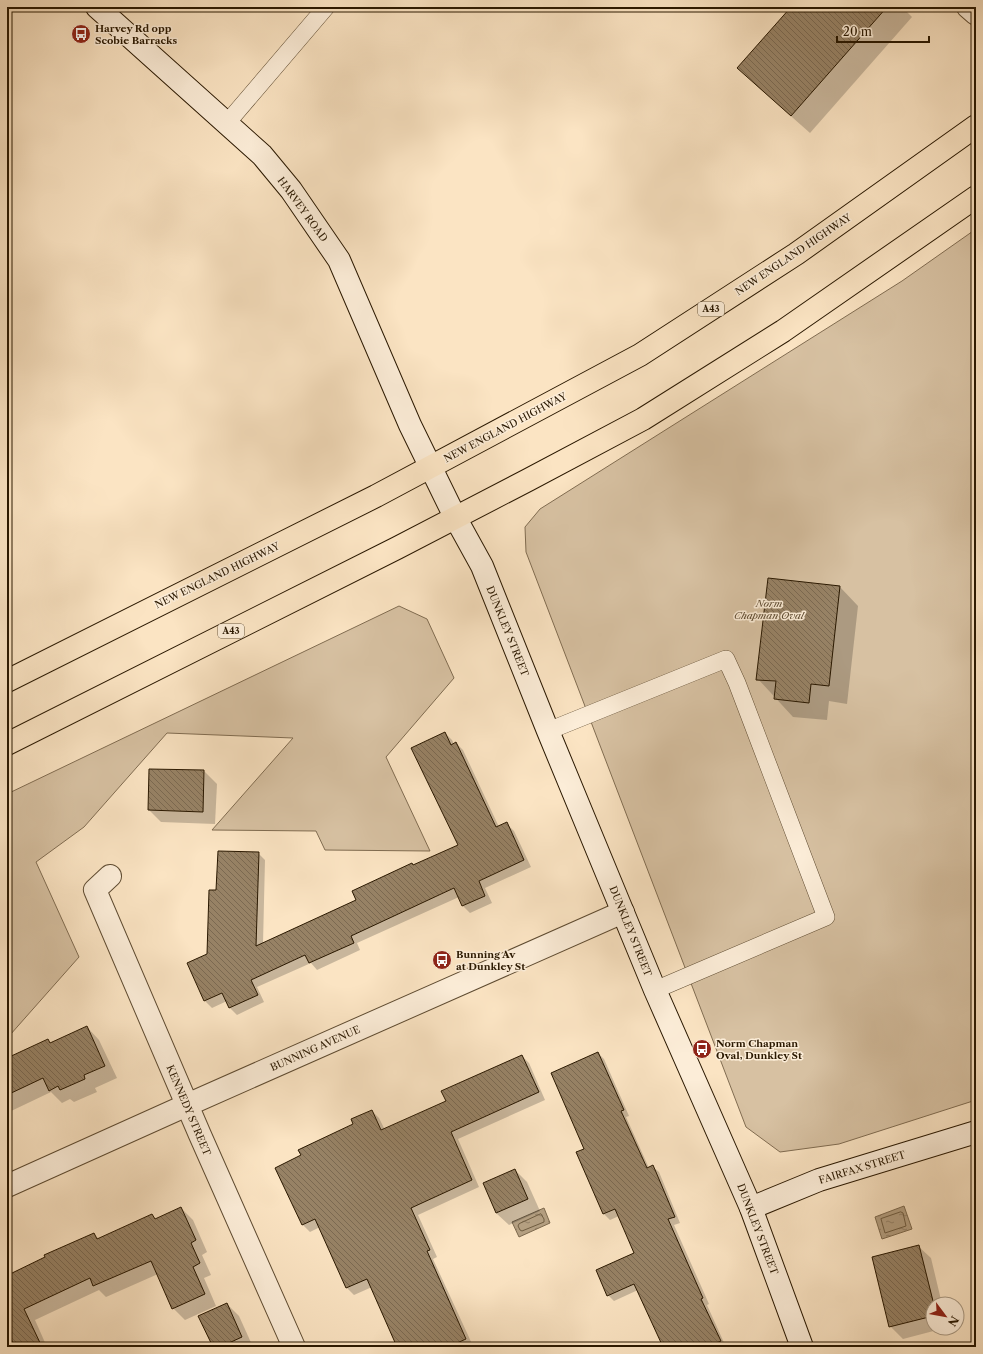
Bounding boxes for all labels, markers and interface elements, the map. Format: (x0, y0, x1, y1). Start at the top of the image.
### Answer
scale bar (837, 18, 929, 44)
place label: Harvey Rd opp Scobie Barracks (95, 22, 178, 47)
bus stop icon: Harvey Rd opp Scobie Barracks (70, 23, 92, 45)
text: 20 m (843, 24, 872, 39)
street label: HARVEY ROAD (275, 174, 331, 244)
street label: NEW ENGLAND HIGHWAY (733, 210, 855, 298)
road number: A43 (698, 302, 724, 316)
street label: NEW ENGLAND HIGHWAY (442, 389, 570, 465)
street label: NEW ENGLAND HIGHWAY (153, 539, 283, 611)
street label: DUNKLEY STREET (483, 584, 532, 679)
park label: Norm Chapman Oval (734, 597, 806, 622)
road number: A43 (218, 624, 244, 638)
street label: DUNKLEY STREET (606, 884, 655, 979)
place label: Bunning Av at Dunkley St (456, 948, 525, 973)
bus stop icon: Bunning Av at Dunkley St (431, 949, 453, 971)
street label: BUNNING AVENUE (268, 1023, 362, 1074)
place label: Norm Chapman Oval, Dunkley St (716, 1037, 802, 1062)
bus stop icon: Norm Chapman Oval, Dunkley St (691, 1038, 713, 1060)
street label: KENNEDY STREET (164, 1063, 214, 1158)
street label: FAIRFAX STREET (817, 1148, 908, 1187)
street label: DUNKLEY STREET (734, 1182, 781, 1277)
north arrow (925, 1296, 965, 1336)
text: N (945, 1314, 962, 1329)

